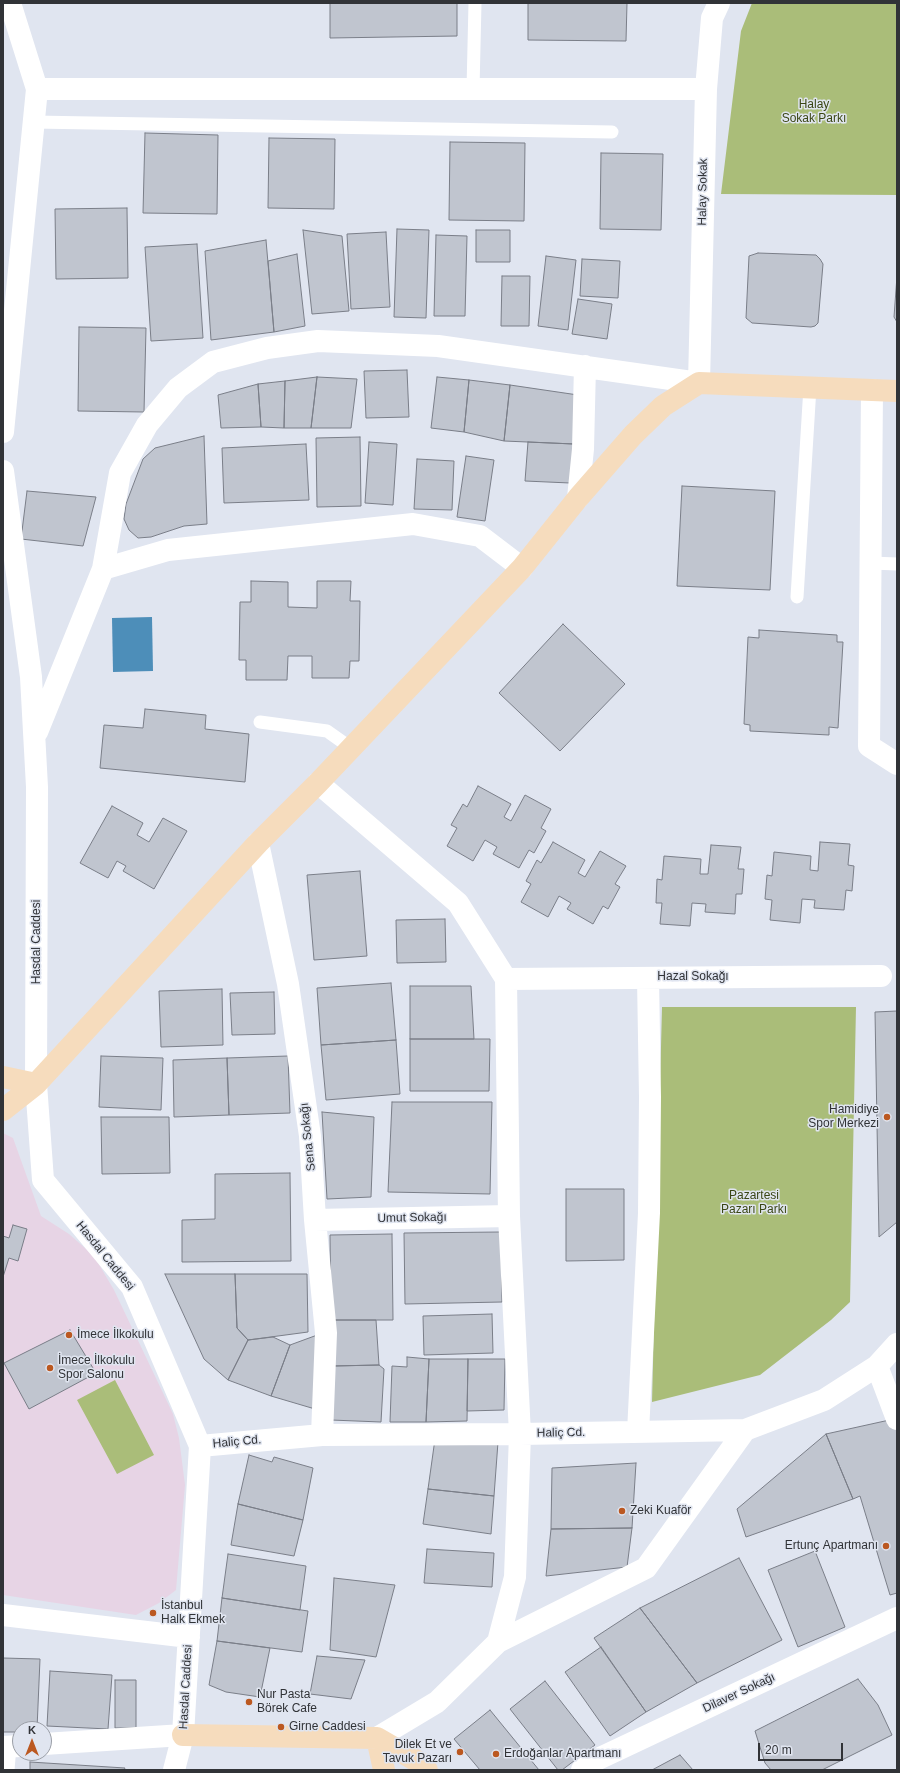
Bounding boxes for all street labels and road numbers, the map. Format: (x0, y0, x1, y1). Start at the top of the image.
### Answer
street label: Halay Sokak (695, 158, 711, 226)
street label: Hasdal Caddesi (30, 900, 44, 984)
street label: Hazal Sokağı (657, 970, 729, 984)
street label: Sena Sokağı (297, 1102, 319, 1172)
street label: Umut Sokağı (377, 1210, 447, 1226)
street label: Hasdal Caddesi (73, 1219, 137, 1293)
street label: Haliç Cd. (537, 1425, 585, 1441)
street label: Haliç Cd. (212, 1433, 262, 1451)
street label: Hasdal Caddesi (177, 1644, 195, 1730)
street label: Dilaver Sokağı (701, 1670, 777, 1716)

